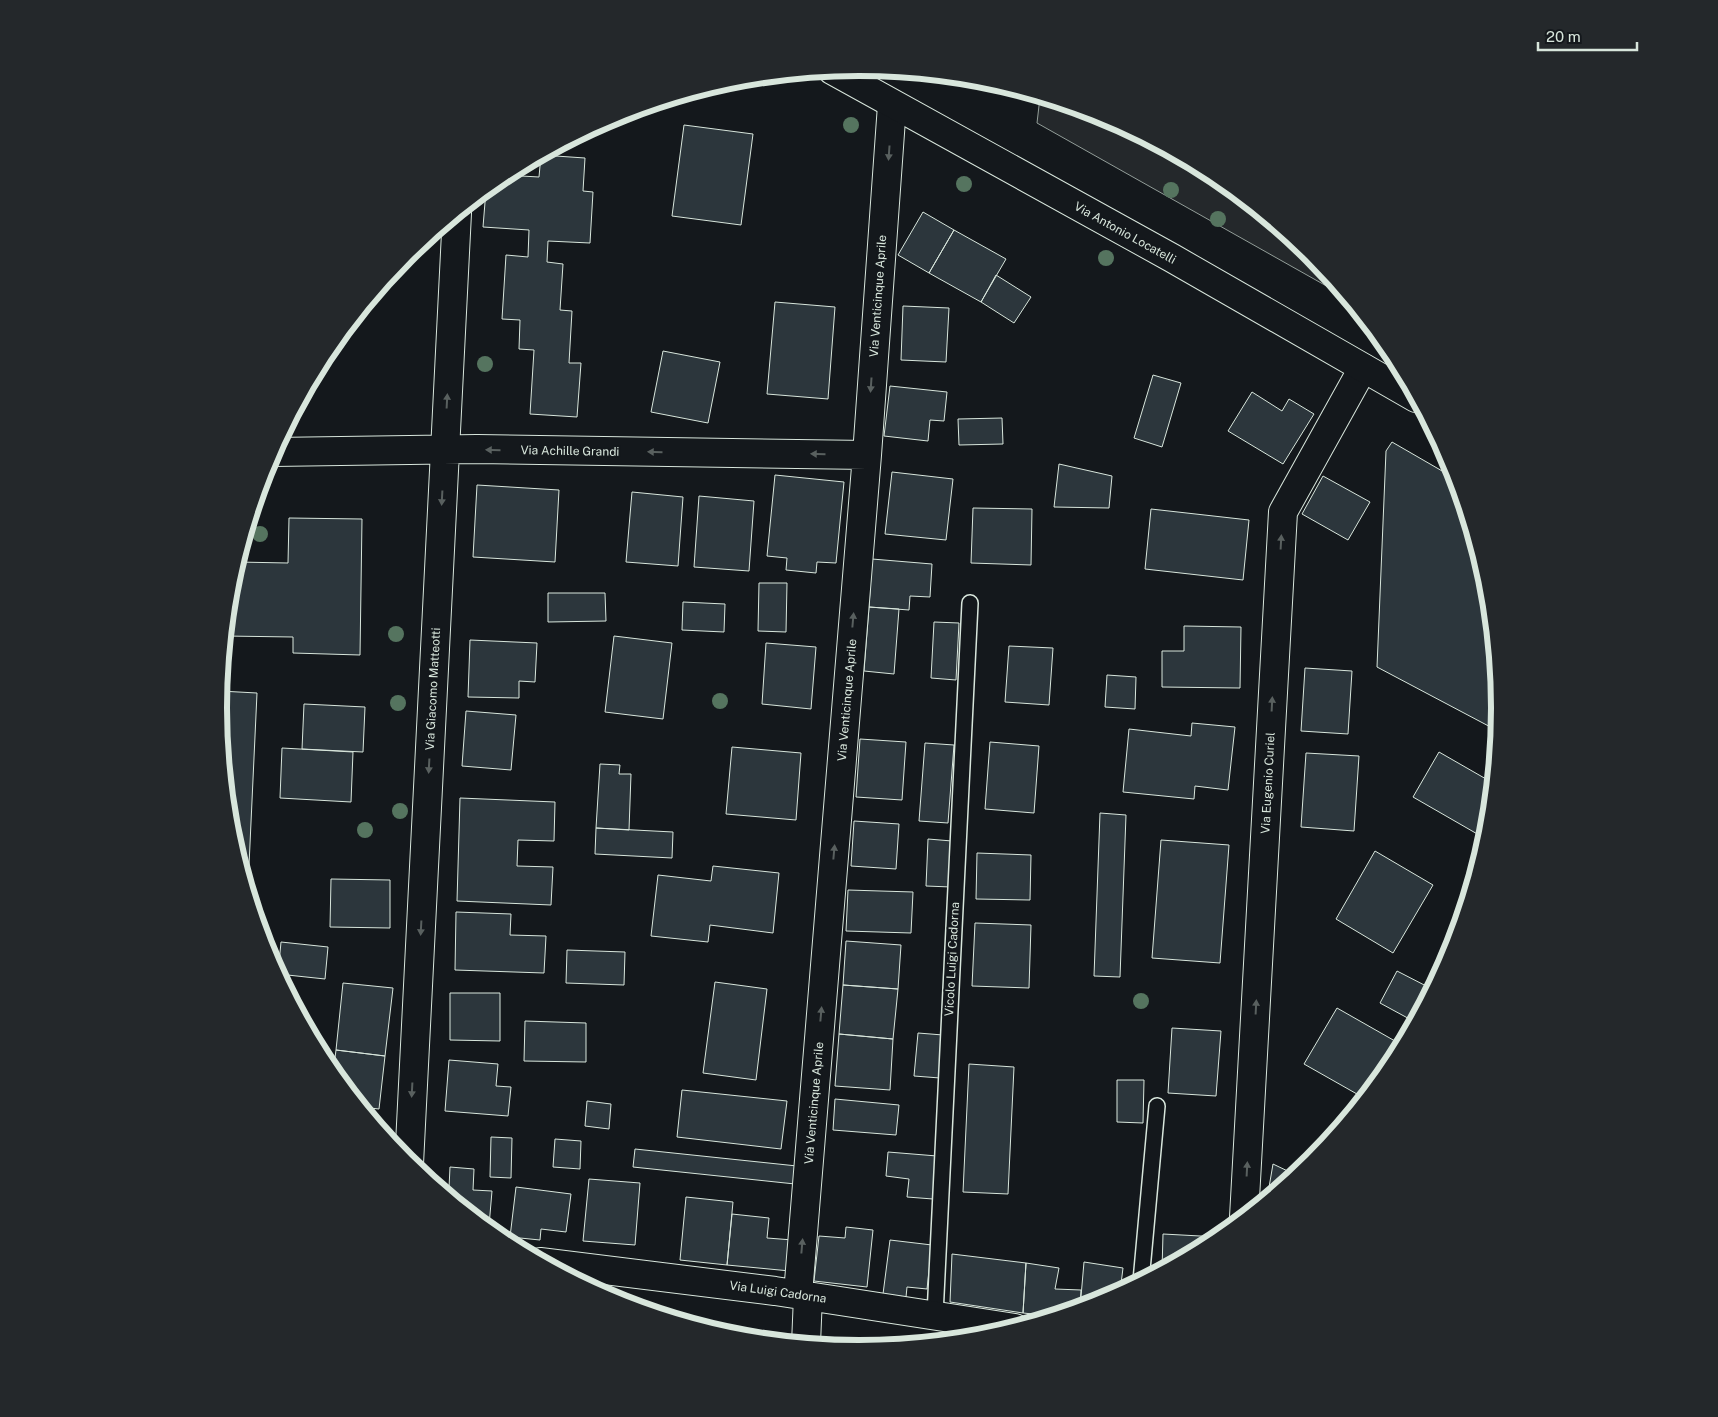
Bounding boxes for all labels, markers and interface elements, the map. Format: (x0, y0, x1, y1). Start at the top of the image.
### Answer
scale bar (1538, 20, 1637, 52)
text: 20 m (1546, 28, 1581, 45)
one-way arrow (884, 145, 892, 161)
street label: Via Antonio Locatelli (1072, 199, 1178, 267)
street label: Via Venticinque Aprile (867, 234, 889, 358)
one-way arrow (867, 377, 875, 393)
one-way arrow (443, 393, 451, 409)
street label: Via Achille Grandi (520, 443, 620, 459)
one-way arrow (485, 446, 501, 454)
one-way arrow (647, 448, 663, 456)
one-way arrow (810, 450, 826, 458)
one-way arrow (438, 491, 446, 507)
one-way arrow (1277, 534, 1285, 550)
one-way arrow (849, 612, 857, 628)
street label: Via Giacomo Matteotti (423, 627, 443, 751)
street label: Via Venticinque Aprile (835, 638, 859, 762)
one-way arrow (1269, 696, 1277, 712)
street label: Via Eugenio Curiel (1258, 731, 1278, 834)
one-way arrow (424, 758, 432, 774)
one-way arrow (830, 844, 838, 860)
street label: Vicolo Luigi Cadorna (942, 901, 962, 1017)
one-way arrow (416, 920, 424, 936)
one-way arrow (1252, 998, 1260, 1014)
one-way arrow (817, 1006, 825, 1022)
street label: Via Venticinque Aprile (802, 1041, 826, 1165)
one-way arrow (408, 1082, 416, 1098)
one-way arrow (1243, 1161, 1251, 1177)
one-way arrow (798, 1237, 806, 1253)
street label: Via Luigi Cadorna (729, 1278, 827, 1306)

